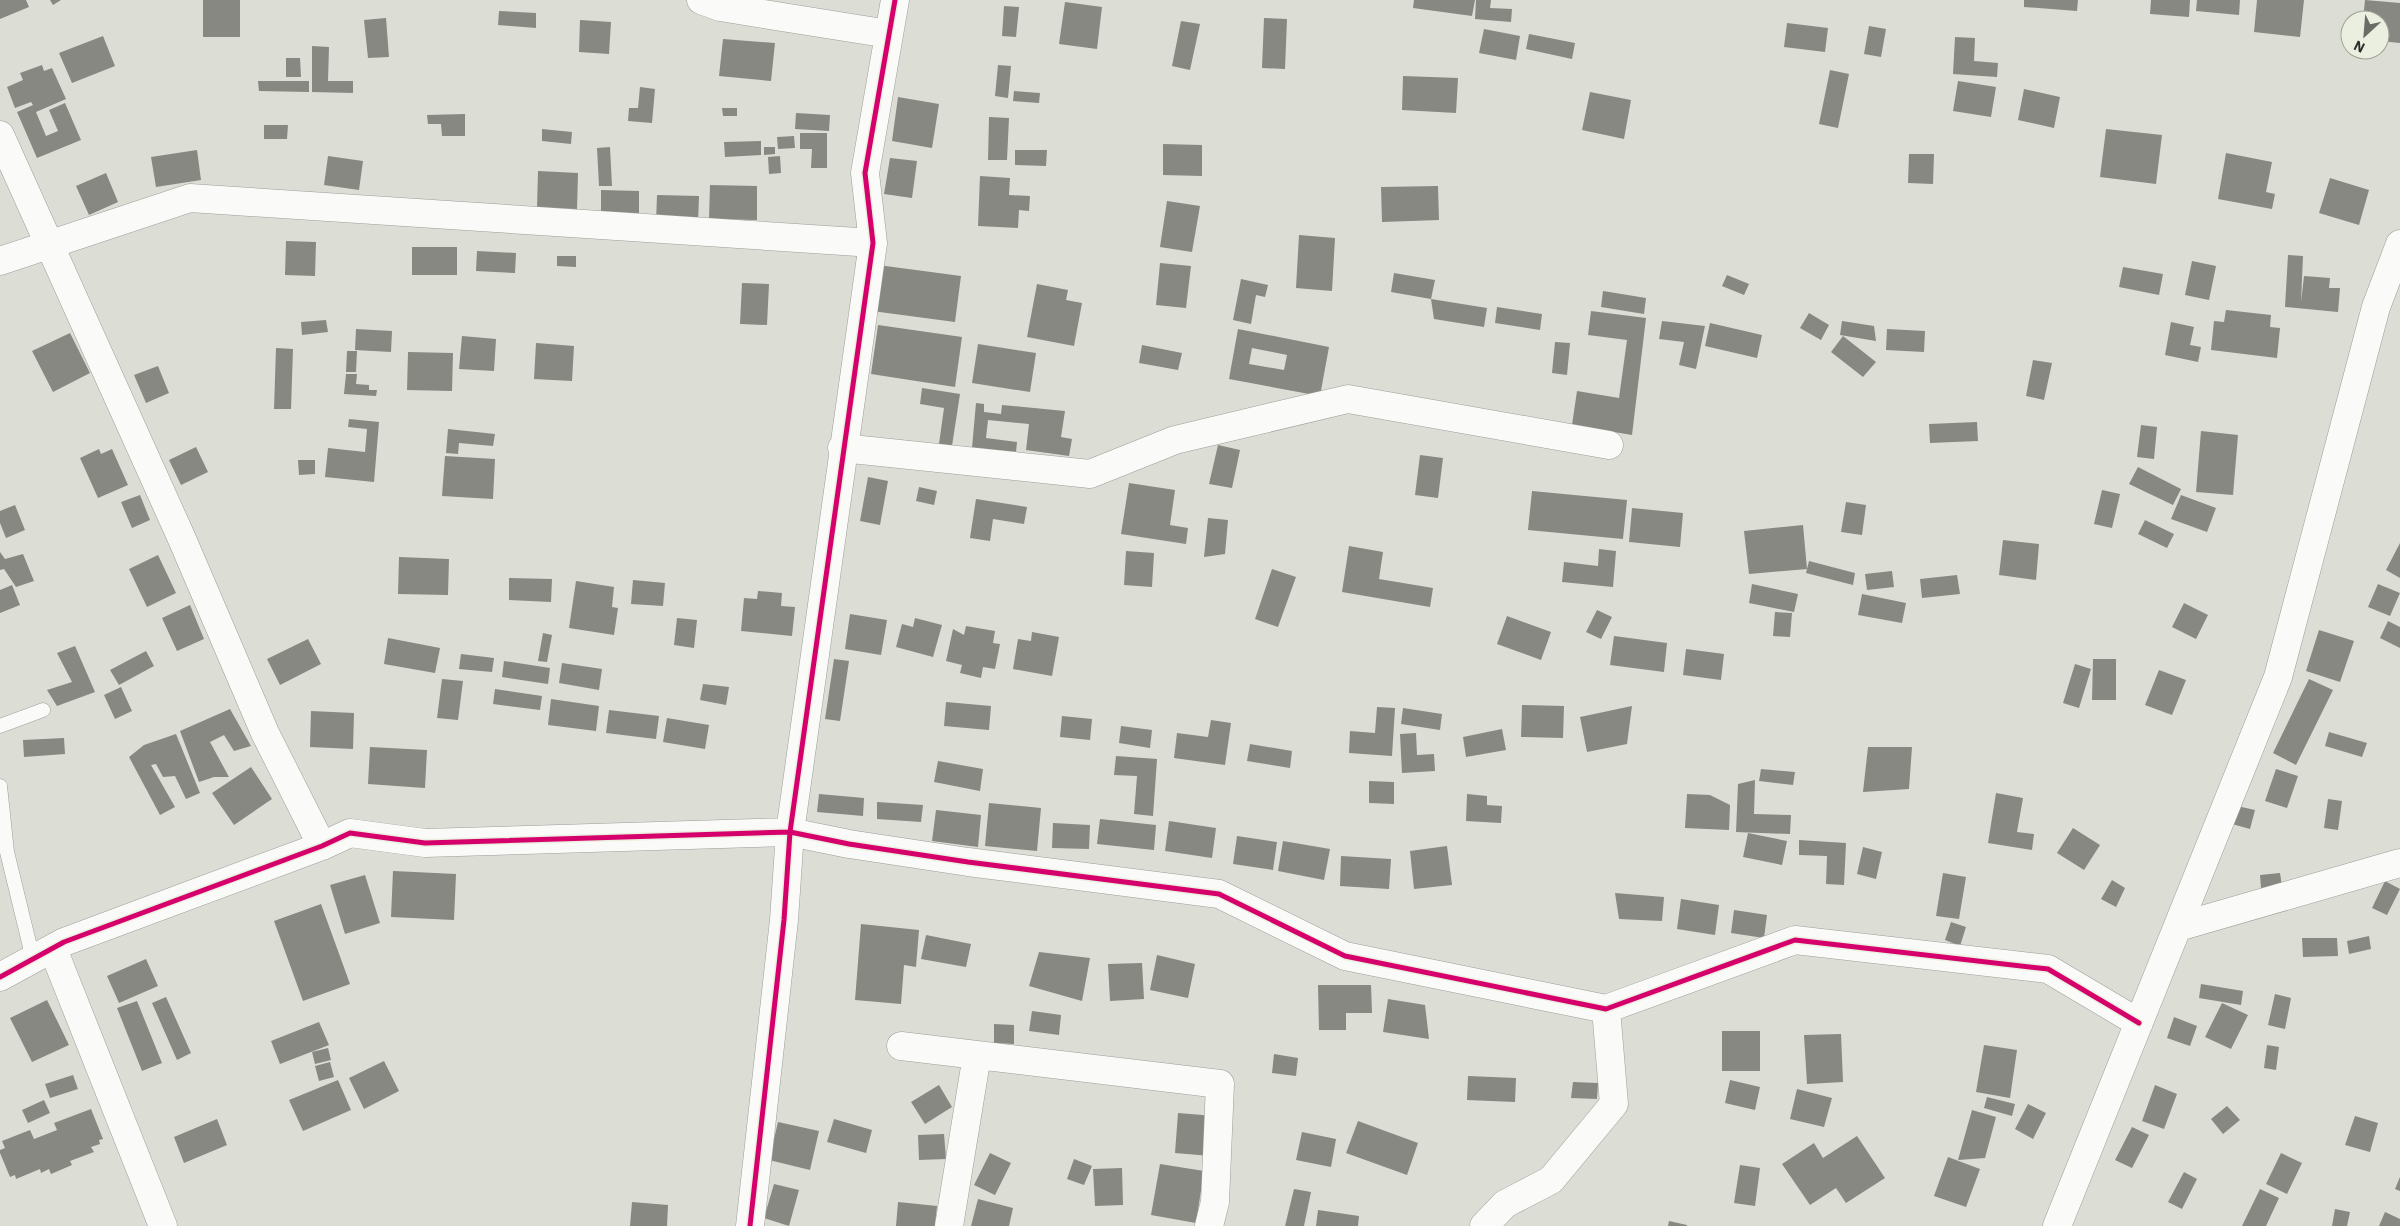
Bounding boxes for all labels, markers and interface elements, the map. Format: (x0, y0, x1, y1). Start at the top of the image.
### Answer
north arrow (2340, 10, 2390, 60)
text: N (2351, 36, 2368, 57)

